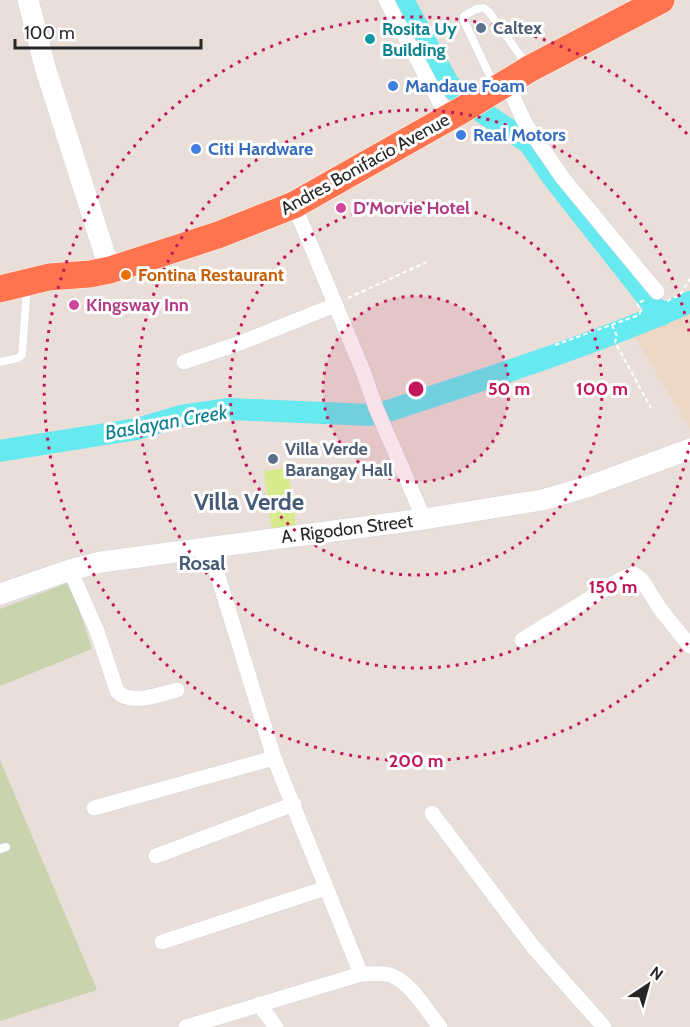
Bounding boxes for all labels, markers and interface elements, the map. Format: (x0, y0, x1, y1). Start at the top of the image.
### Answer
scale bar (15, 12, 201, 50)
place label: Caltex (493, 17, 542, 39)
place label: Rosita Uy Building (382, 18, 457, 61)
marker: Caltex (474, 21, 488, 35)
text: 100 m (24, 22, 75, 44)
marker: Rosita Uy Building (363, 32, 377, 46)
place label: Mandaue Foam (405, 75, 525, 97)
marker: Mandaue Foam (386, 79, 400, 93)
street label: Andres Bonifacio Avenue (277, 108, 453, 220)
place label: Real Motors (473, 124, 566, 146)
marker: Real Motors (454, 128, 468, 142)
place label: Citi Hardware (208, 138, 313, 160)
marker: Citi Hardware (189, 142, 203, 156)
place label: D'Morvie Hotel (353, 197, 470, 219)
marker: D'Morvie Hotel (334, 201, 348, 215)
place label: Fontina Restaurant (138, 264, 284, 286)
marker: Fontina Restaurant (119, 268, 133, 282)
place label: Kingsway Inn (86, 294, 189, 316)
marker: Kingsway Inn (67, 298, 81, 312)
text: 50 m (488, 378, 530, 400)
text: 100 m (576, 378, 628, 400)
centre of rings (406, 379, 426, 399)
water label: Baslayan Creek (103, 399, 230, 445)
place label: Villa Verde Barangay Hall (285, 438, 393, 481)
marker: Villa Verde Barangay Hall (266, 452, 280, 466)
district label: Villa Verde (194, 487, 304, 516)
street label: A. Rigodon Street (280, 510, 414, 548)
district label: Rosal (178, 551, 226, 575)
text: 150 m (589, 576, 637, 598)
text: 200 m (389, 750, 443, 772)
north arrow (618, 955, 678, 1015)
text: N (646, 962, 667, 984)

